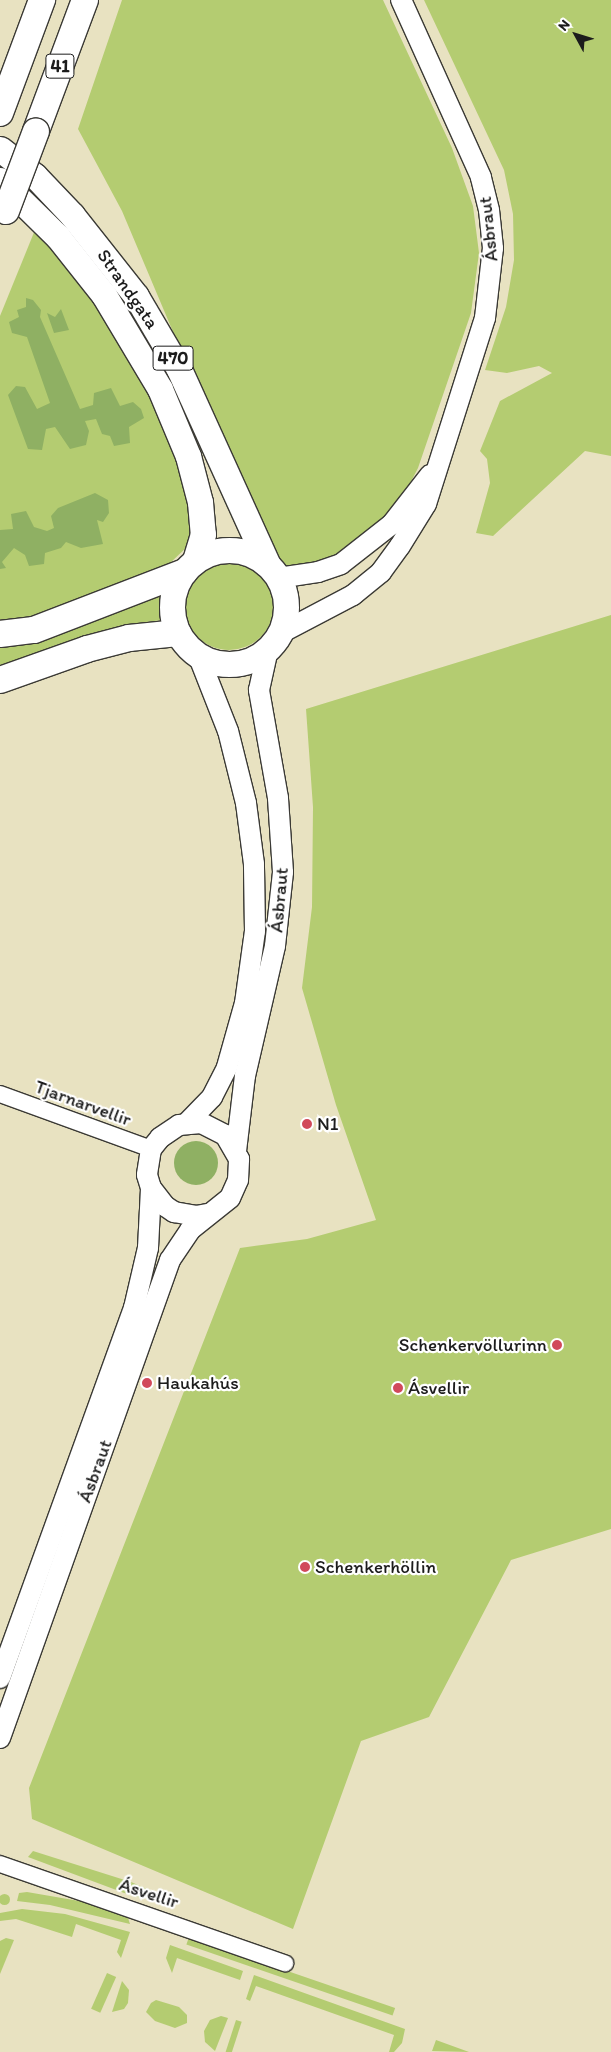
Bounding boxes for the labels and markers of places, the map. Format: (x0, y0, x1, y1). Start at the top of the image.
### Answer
place label: N1 (317, 1113, 339, 1135)
marker: N1 (301, 1118, 313, 1130)
place label: Schenkervöllurinn (399, 1334, 547, 1356)
marker: Schenkervöllurinn (551, 1339, 563, 1351)
place label: Haukahús (157, 1372, 239, 1394)
marker: Haukahús (141, 1377, 153, 1389)
place label: Ásvellir (408, 1377, 469, 1399)
marker: Ásvellir (392, 1382, 404, 1394)
place label: Schenkerhöllin (315, 1556, 436, 1578)
marker: Schenkerhöllin (299, 1561, 311, 1573)

